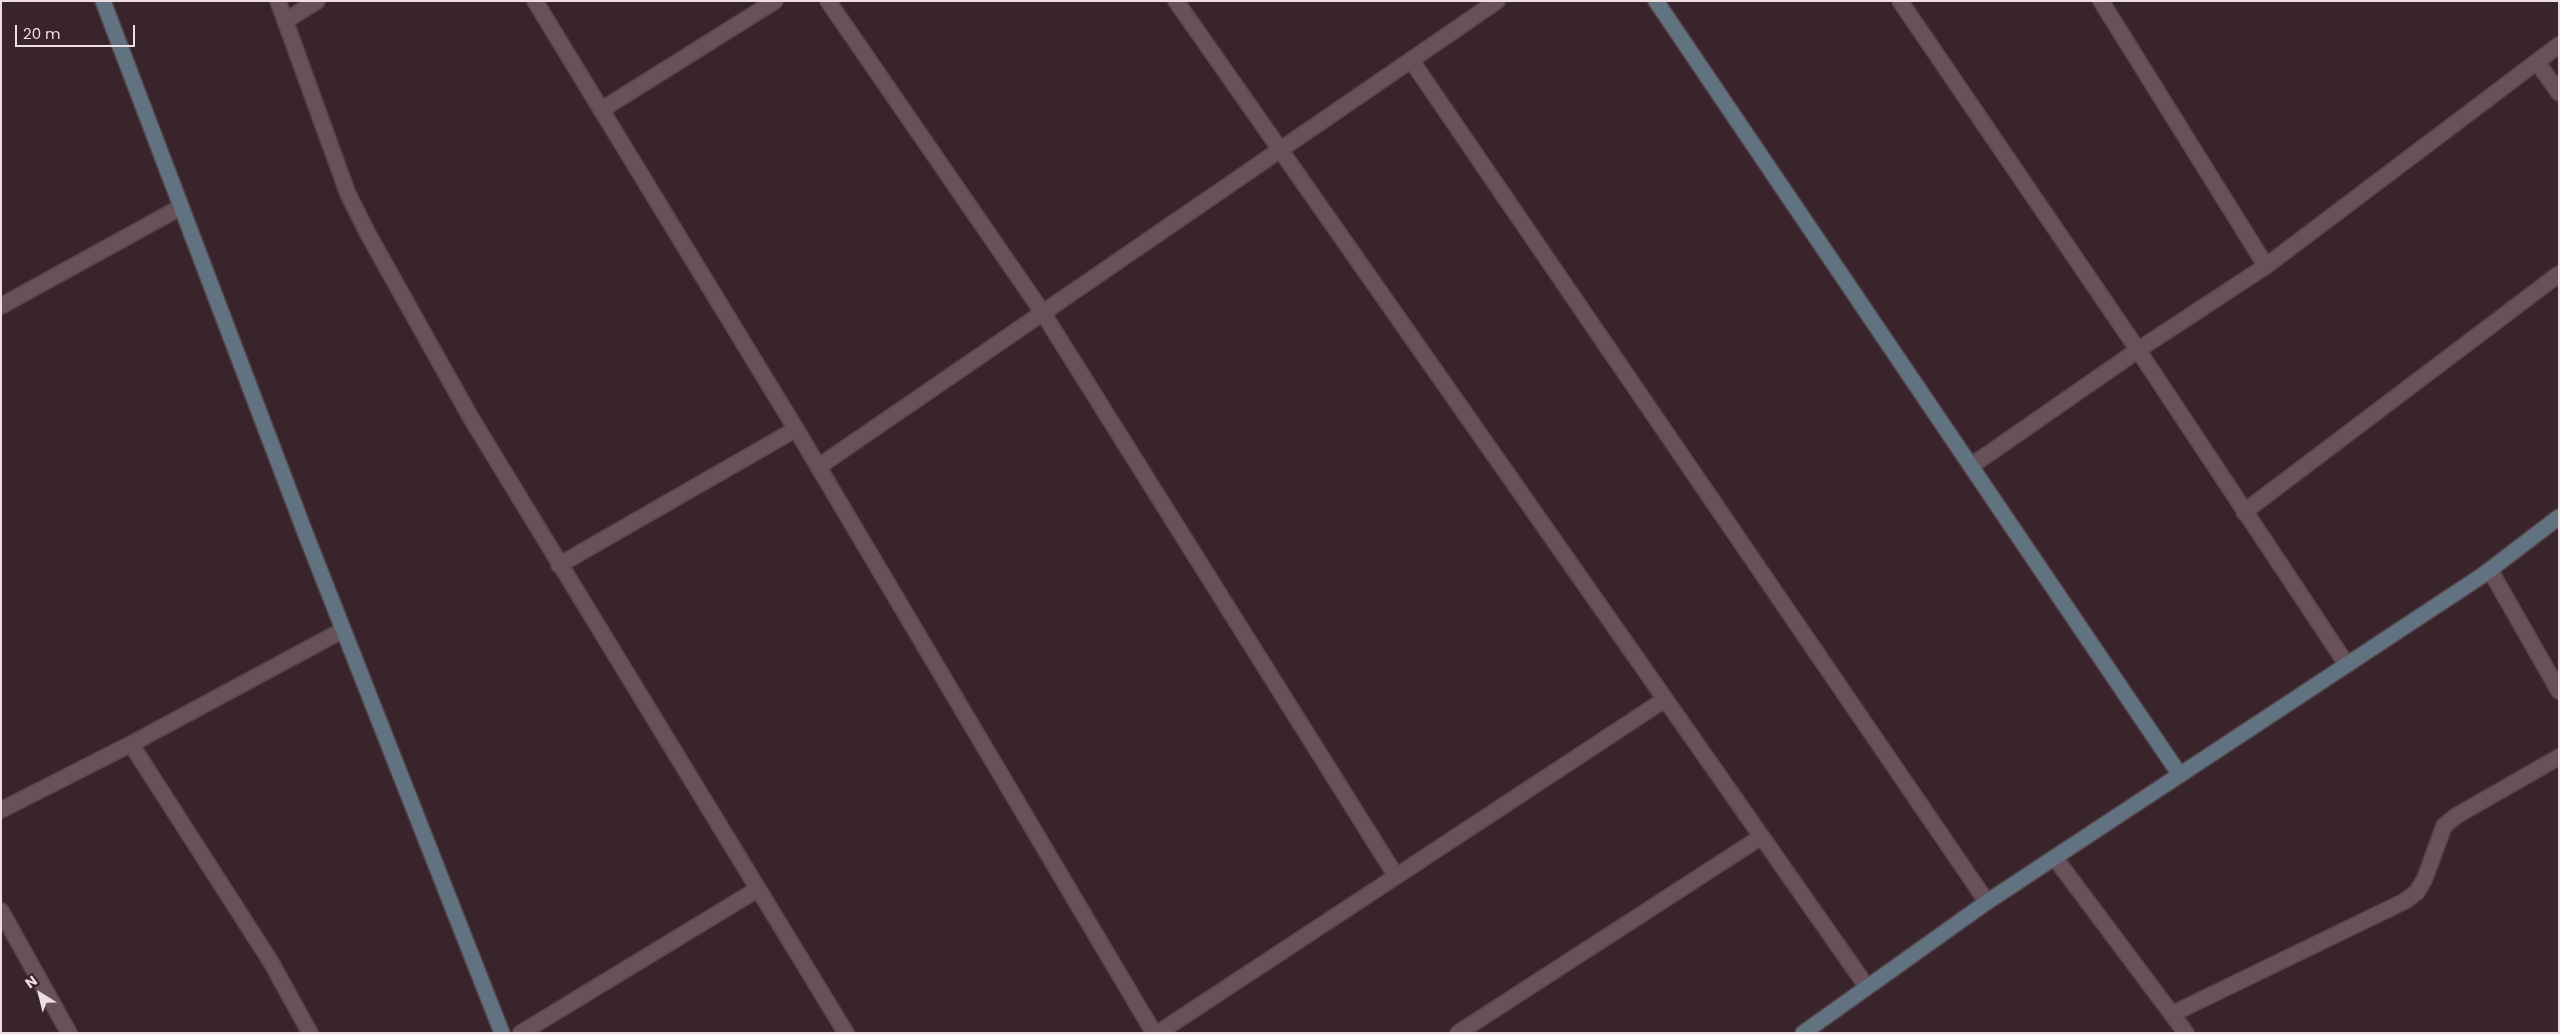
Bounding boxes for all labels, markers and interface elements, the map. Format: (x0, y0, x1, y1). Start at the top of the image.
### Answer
scale bar (18, 15, 138, 47)
text: 20 m (23, 23, 61, 44)
north arrow (15, 969, 65, 1019)
text: N (21, 971, 41, 993)

